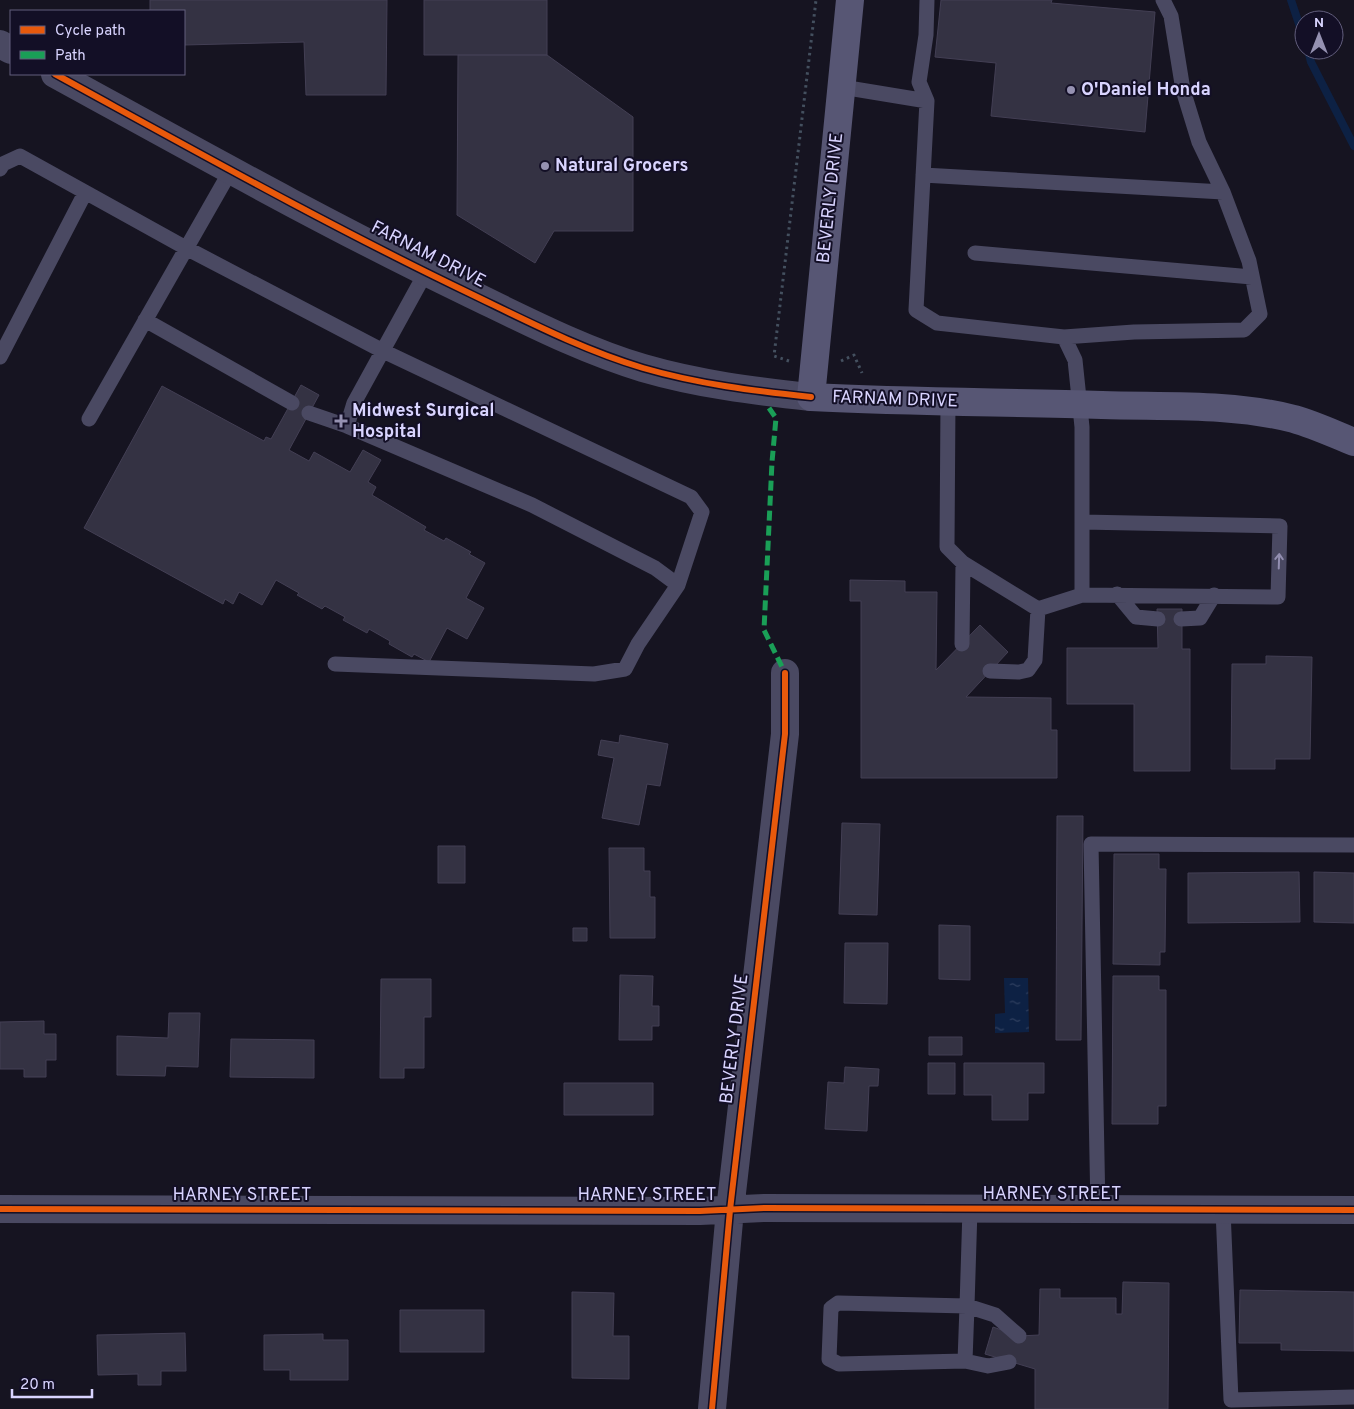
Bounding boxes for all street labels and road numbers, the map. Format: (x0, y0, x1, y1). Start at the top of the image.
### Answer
street label: BEVERLY DRIVE (813, 132, 849, 264)
street label: FARNAM DRIVE (367, 216, 489, 294)
street label: FARNAM DRIVE (832, 386, 958, 414)
street label: BEVERLY DRIVE (716, 973, 754, 1105)
street label: HARNEY STREET (982, 1183, 1122, 1206)
street label: HARNEY STREET (172, 1184, 312, 1207)
street label: HARNEY STREET (577, 1184, 717, 1207)

